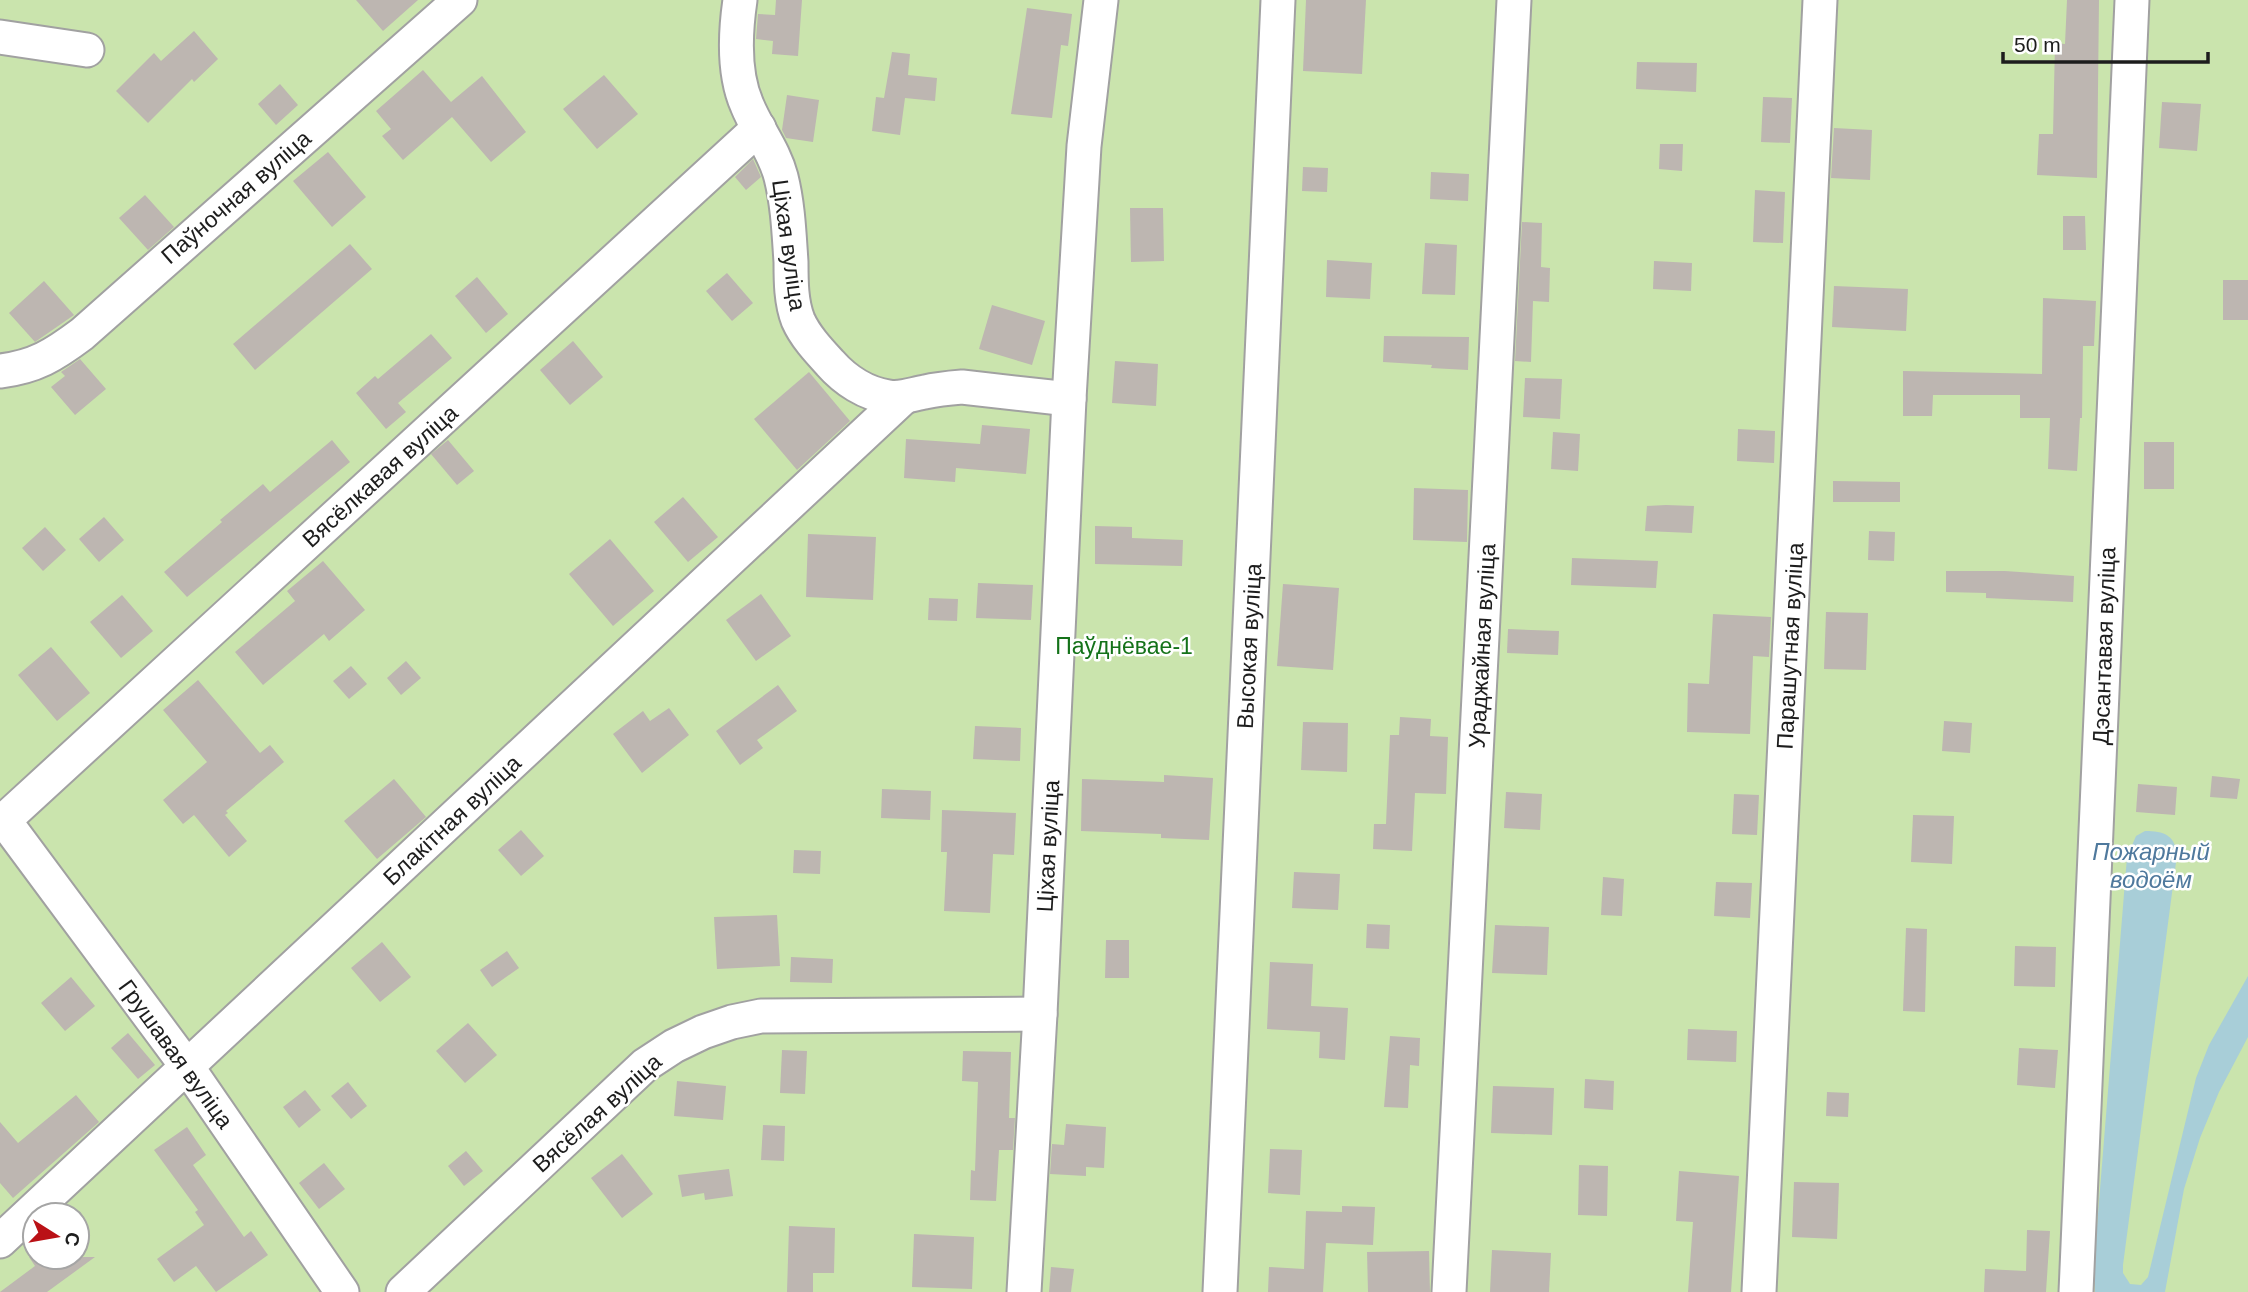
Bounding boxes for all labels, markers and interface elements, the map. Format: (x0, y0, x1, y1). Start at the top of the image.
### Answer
scale bar (2003, 21, 2208, 65)
text: 50 m (2014, 33, 2061, 56)
street label: Паўночная вуліца (156, 125, 316, 269)
street label: Ціхая вуліца (767, 178, 811, 312)
street label: Вясёлкавая вуліца (297, 399, 463, 552)
street label: Парашутная вуліца (1772, 542, 1808, 750)
street label: Ураджайная вуліца (1464, 543, 1500, 749)
street label: Дэсантавая вуліца (2088, 546, 2120, 745)
street label: Высокая вуліца (1232, 562, 1266, 729)
park label: Паўднёвае-1 (1055, 633, 1193, 659)
street label: Блакітная вуліца (378, 750, 526, 890)
street label: Ціхая вуліца (1032, 779, 1064, 913)
water label: Пожарный водоём (2092, 838, 2210, 893)
street label: Грушавая вуліца (113, 975, 239, 1134)
street label: Вясёлая вуліца (527, 1048, 667, 1178)
north arrow (21, 1201, 91, 1271)
text: С (61, 1230, 84, 1248)

